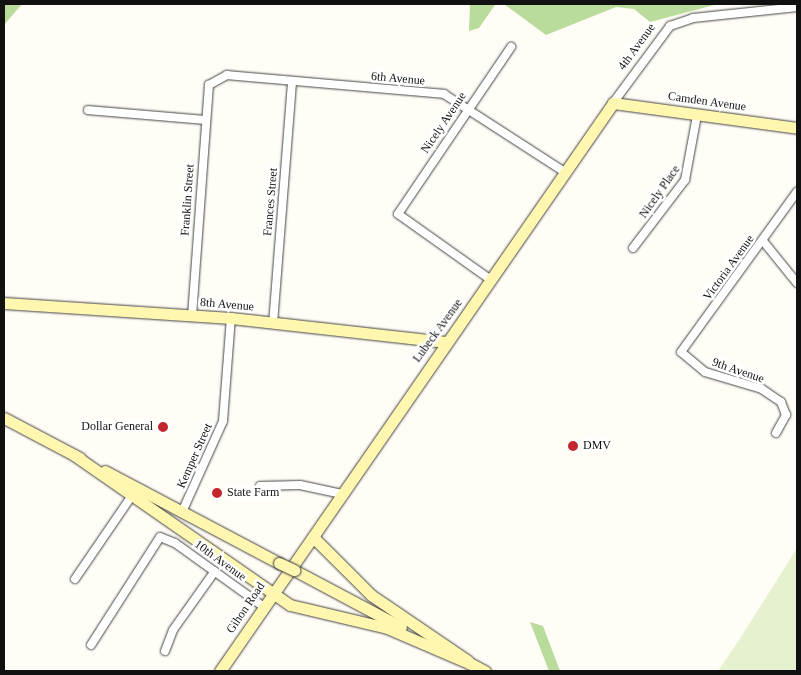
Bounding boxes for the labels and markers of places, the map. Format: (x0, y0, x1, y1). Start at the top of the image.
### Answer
place label: Dollar General (81, 420, 153, 434)
marker: Dollar General (157, 421, 169, 433)
place label: DMV (583, 439, 611, 453)
marker: DMV (567, 440, 579, 452)
place label: State Farm (227, 486, 279, 500)
marker: State Farm (211, 487, 223, 499)

